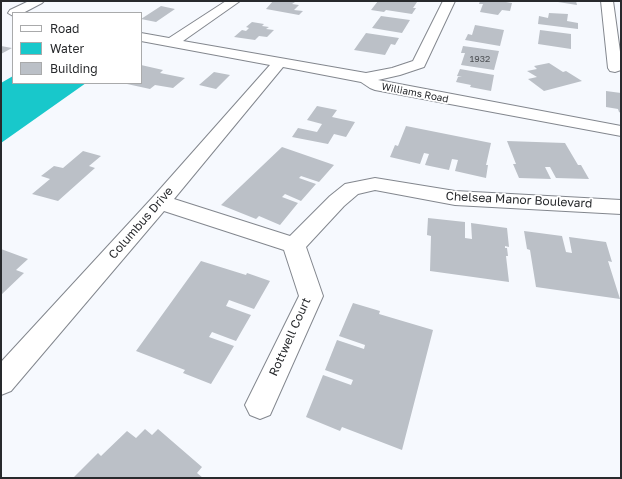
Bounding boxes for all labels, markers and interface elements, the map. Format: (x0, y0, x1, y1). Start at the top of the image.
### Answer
legend (12, 12, 142, 84)
text: Road (50, 21, 79, 36)
text: Water (50, 41, 84, 56)
house number: 1932 (470, 54, 490, 64)
text: Building (50, 61, 98, 76)
street label: Williams Road (380, 81, 450, 105)
street label: Columbus Drive (106, 184, 176, 262)
street label: Chelsea Manor Boulevard (445, 189, 593, 211)
street label: Rottwell Court (266, 296, 314, 378)

